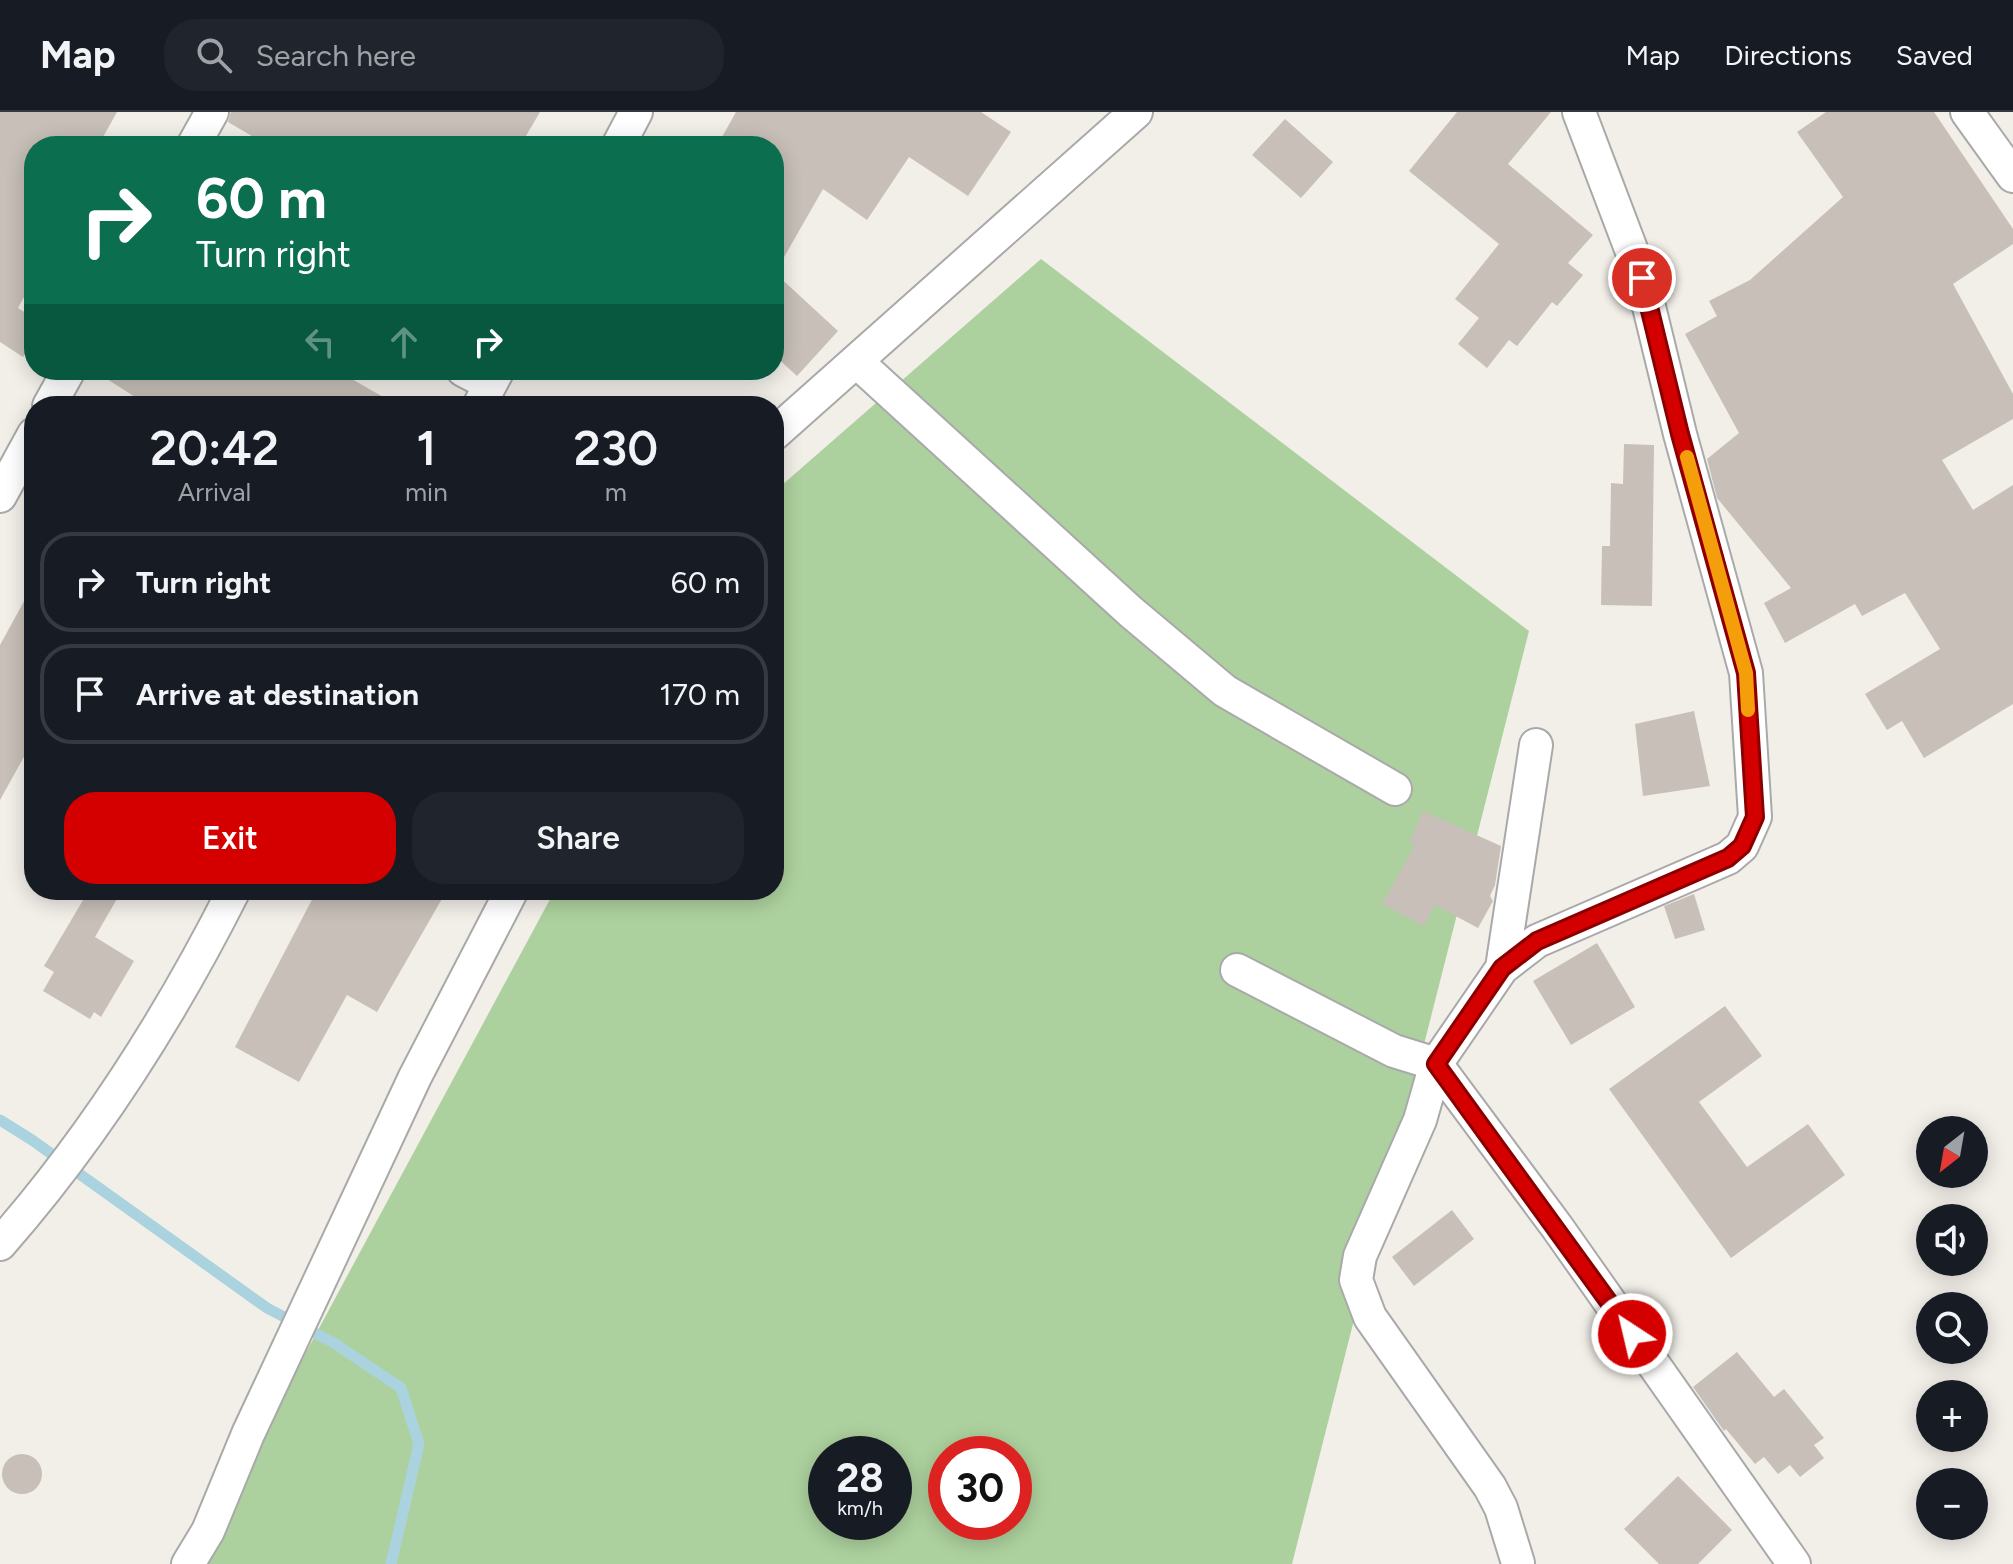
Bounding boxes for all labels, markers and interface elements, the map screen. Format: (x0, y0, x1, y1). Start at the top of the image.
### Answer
search box (164, 19, 724, 91)
text: Map (40, 32, 116, 78)
icon: search (192, 33, 236, 77)
text: Search here (256, 37, 416, 74)
text: Map (1626, 38, 1680, 72)
text: Directions (1724, 38, 1852, 72)
text: Saved (1896, 38, 1973, 72)
text: 60 m (196, 165, 327, 232)
icon: right (64, 168, 168, 272)
text: Turn right (196, 233, 351, 276)
pin (1608, 244, 1676, 312)
icon: arrive (1620, 256, 1664, 300)
icon: left (298, 320, 342, 364)
icon: ahead (382, 320, 426, 364)
icon: right (466, 320, 510, 364)
text: 20:42 (150, 419, 279, 477)
text: 1 (416, 419, 436, 477)
text: 230 (573, 419, 658, 477)
text: Arrival (178, 476, 251, 508)
text: min (405, 476, 448, 508)
text: m (605, 476, 627, 508)
icon: right (68, 560, 112, 604)
text: Turn right (136, 564, 271, 601)
text: 60 m (671, 564, 740, 601)
icon: arrive (68, 672, 112, 716)
text: Arrive at destination (136, 676, 419, 713)
text: 170 m (659, 676, 740, 713)
button: Exit (64, 792, 396, 884)
button: Share (412, 792, 744, 884)
north arrow (1916, 1116, 1988, 1188)
map controls (1916, 1116, 1988, 1540)
button: sound (1916, 1204, 1988, 1276)
position arrow (1590, 1292, 1674, 1376)
button: search (1916, 1292, 1988, 1364)
button: + (1916, 1380, 1988, 1452)
speed limit sign: 30 (928, 1436, 1032, 1540)
text: 28 (836, 1454, 884, 1502)
button: − (1916, 1468, 1988, 1540)
text: km/h (837, 1496, 883, 1520)

